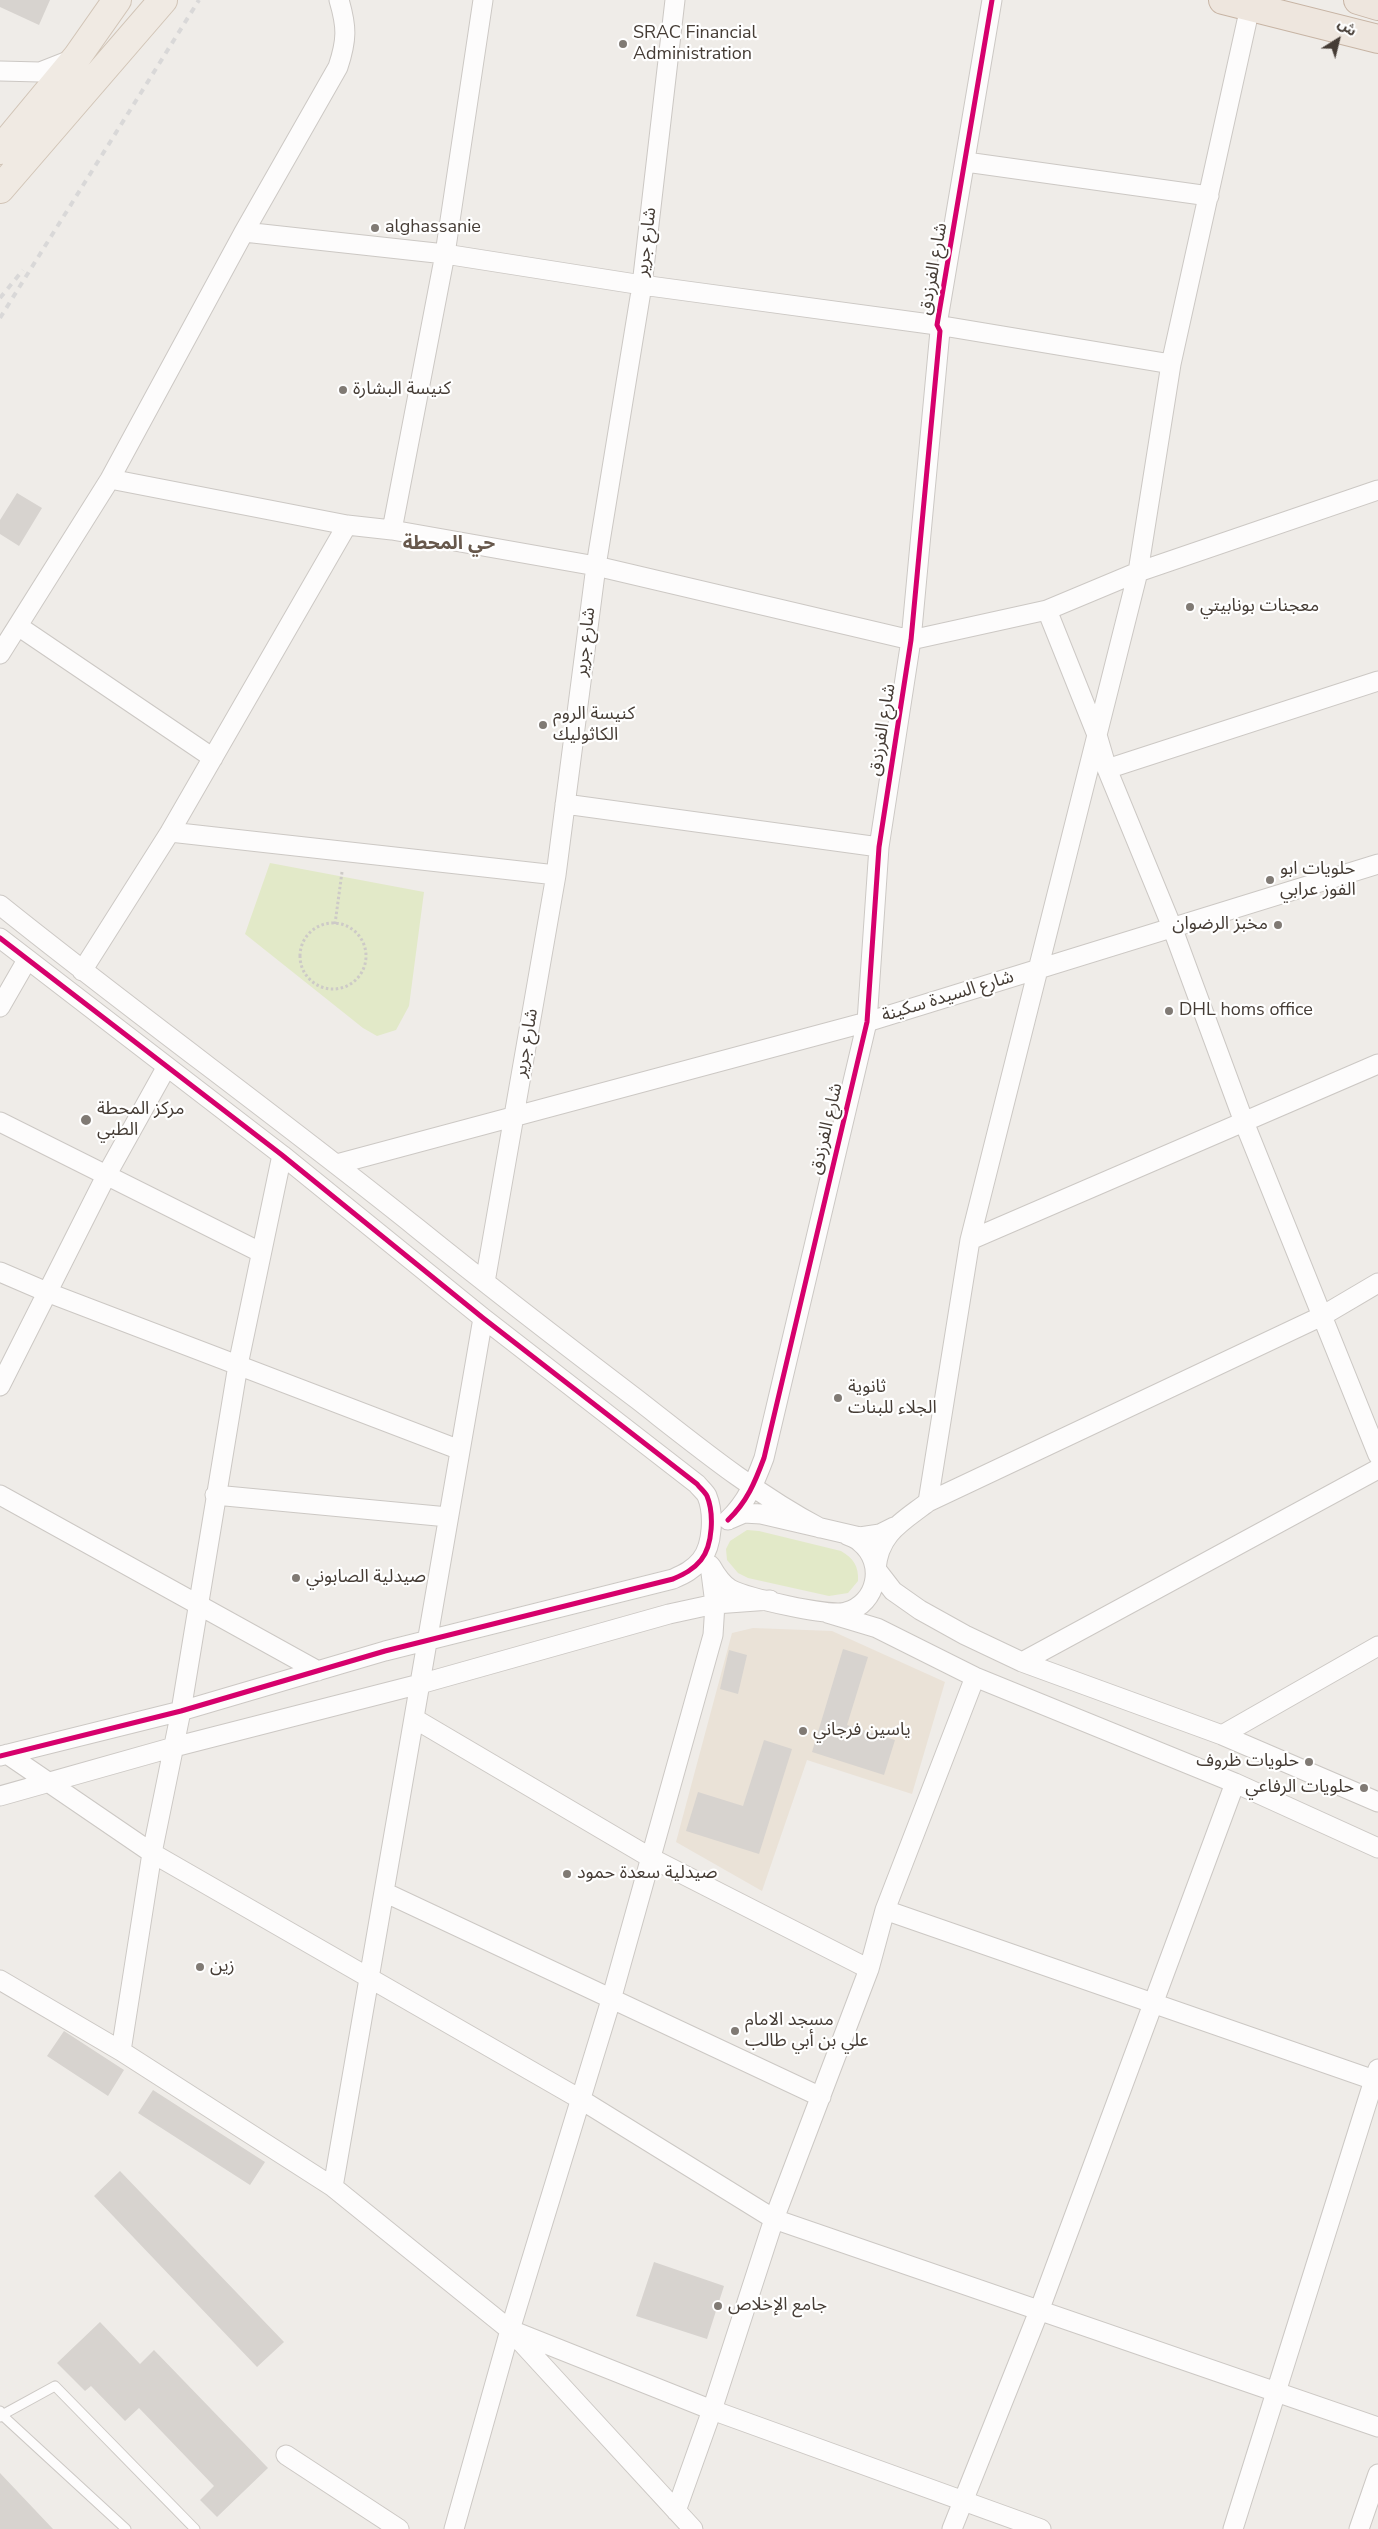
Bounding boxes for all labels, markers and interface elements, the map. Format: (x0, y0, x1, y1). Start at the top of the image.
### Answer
text: ش (1334, 14, 1360, 41)
north arrow (1313, 15, 1363, 65)
place label: SRAC Financial Administration (633, 23, 757, 66)
marker: SRAC Financial Administration (617, 38, 629, 50)
street label: شارع جرير (632, 206, 662, 278)
place label: alghassanie (385, 217, 481, 239)
street label: شارع الفرزدق (915, 221, 953, 317)
marker: alghassanie (369, 222, 381, 234)
place label: كنيسة البشارة (353, 379, 451, 401)
marker: كنيسة البشارة (337, 384, 349, 396)
district label: حي المحطة (403, 533, 495, 555)
place label: معجنات بونابيتي (1200, 596, 1319, 618)
marker: معجنات بونابيتي (1184, 601, 1196, 613)
street label: شارع جرير (571, 606, 601, 678)
street label: شارع الفرزدق (865, 682, 901, 778)
place label: كنيسة الروم الكاثوليك (553, 704, 635, 746)
marker: كنيسة الروم الكاثوليك (537, 719, 549, 731)
place label: حلويات ابو الفوز عرابي (1280, 859, 1356, 902)
marker: حلويات ابو الفوز عرابي (1264, 874, 1276, 886)
place label: مخبز الرضوان (1172, 914, 1268, 936)
marker: مخبز الرضوان (1272, 919, 1284, 931)
street label: شارع السيدة سكينة (879, 967, 1017, 1027)
place label: DHL homs office (1179, 1000, 1313, 1022)
marker: DHL homs office (1163, 1005, 1175, 1017)
street label: شارع جرير (510, 1007, 544, 1079)
street label: شارع الفرزدق (806, 1081, 848, 1177)
place label: مركز المحطة الطبي (97, 1099, 184, 1142)
marker: مركز المحطة الطبي (79, 1113, 93, 1127)
place label: ثانوية الجلاء للبنات (848, 1377, 937, 1420)
marker: ثانوية الجلاء للبنات (832, 1392, 844, 1404)
place label: صيدلية الصابوني (306, 1567, 426, 1589)
marker: صيدلية الصابوني (290, 1572, 302, 1584)
place label: ياسين فرجاني (813, 1720, 911, 1742)
marker: ياسين فرجاني (797, 1725, 809, 1737)
place label: حلويات ظروف (1196, 1751, 1299, 1773)
marker: حلويات ظروف (1303, 1756, 1315, 1768)
place label: حلويات الرفاعي (1245, 1777, 1354, 1799)
marker: حلويات الرفاعي (1358, 1782, 1370, 1794)
place label: صيدلية سعدة حمود (577, 1863, 717, 1885)
marker: صيدلية سعدة حمود (561, 1868, 573, 1880)
place label: زين (210, 1956, 235, 1978)
marker: زين (194, 1961, 206, 1973)
place label: مسجد الامام علي بن أبي طالب (745, 2010, 869, 2052)
marker: مسجد الامام علي بن أبي طالب (729, 2025, 741, 2037)
place label: جامع الإخلاص (728, 2295, 827, 2317)
marker: جامع الإخلاص (712, 2300, 724, 2312)

